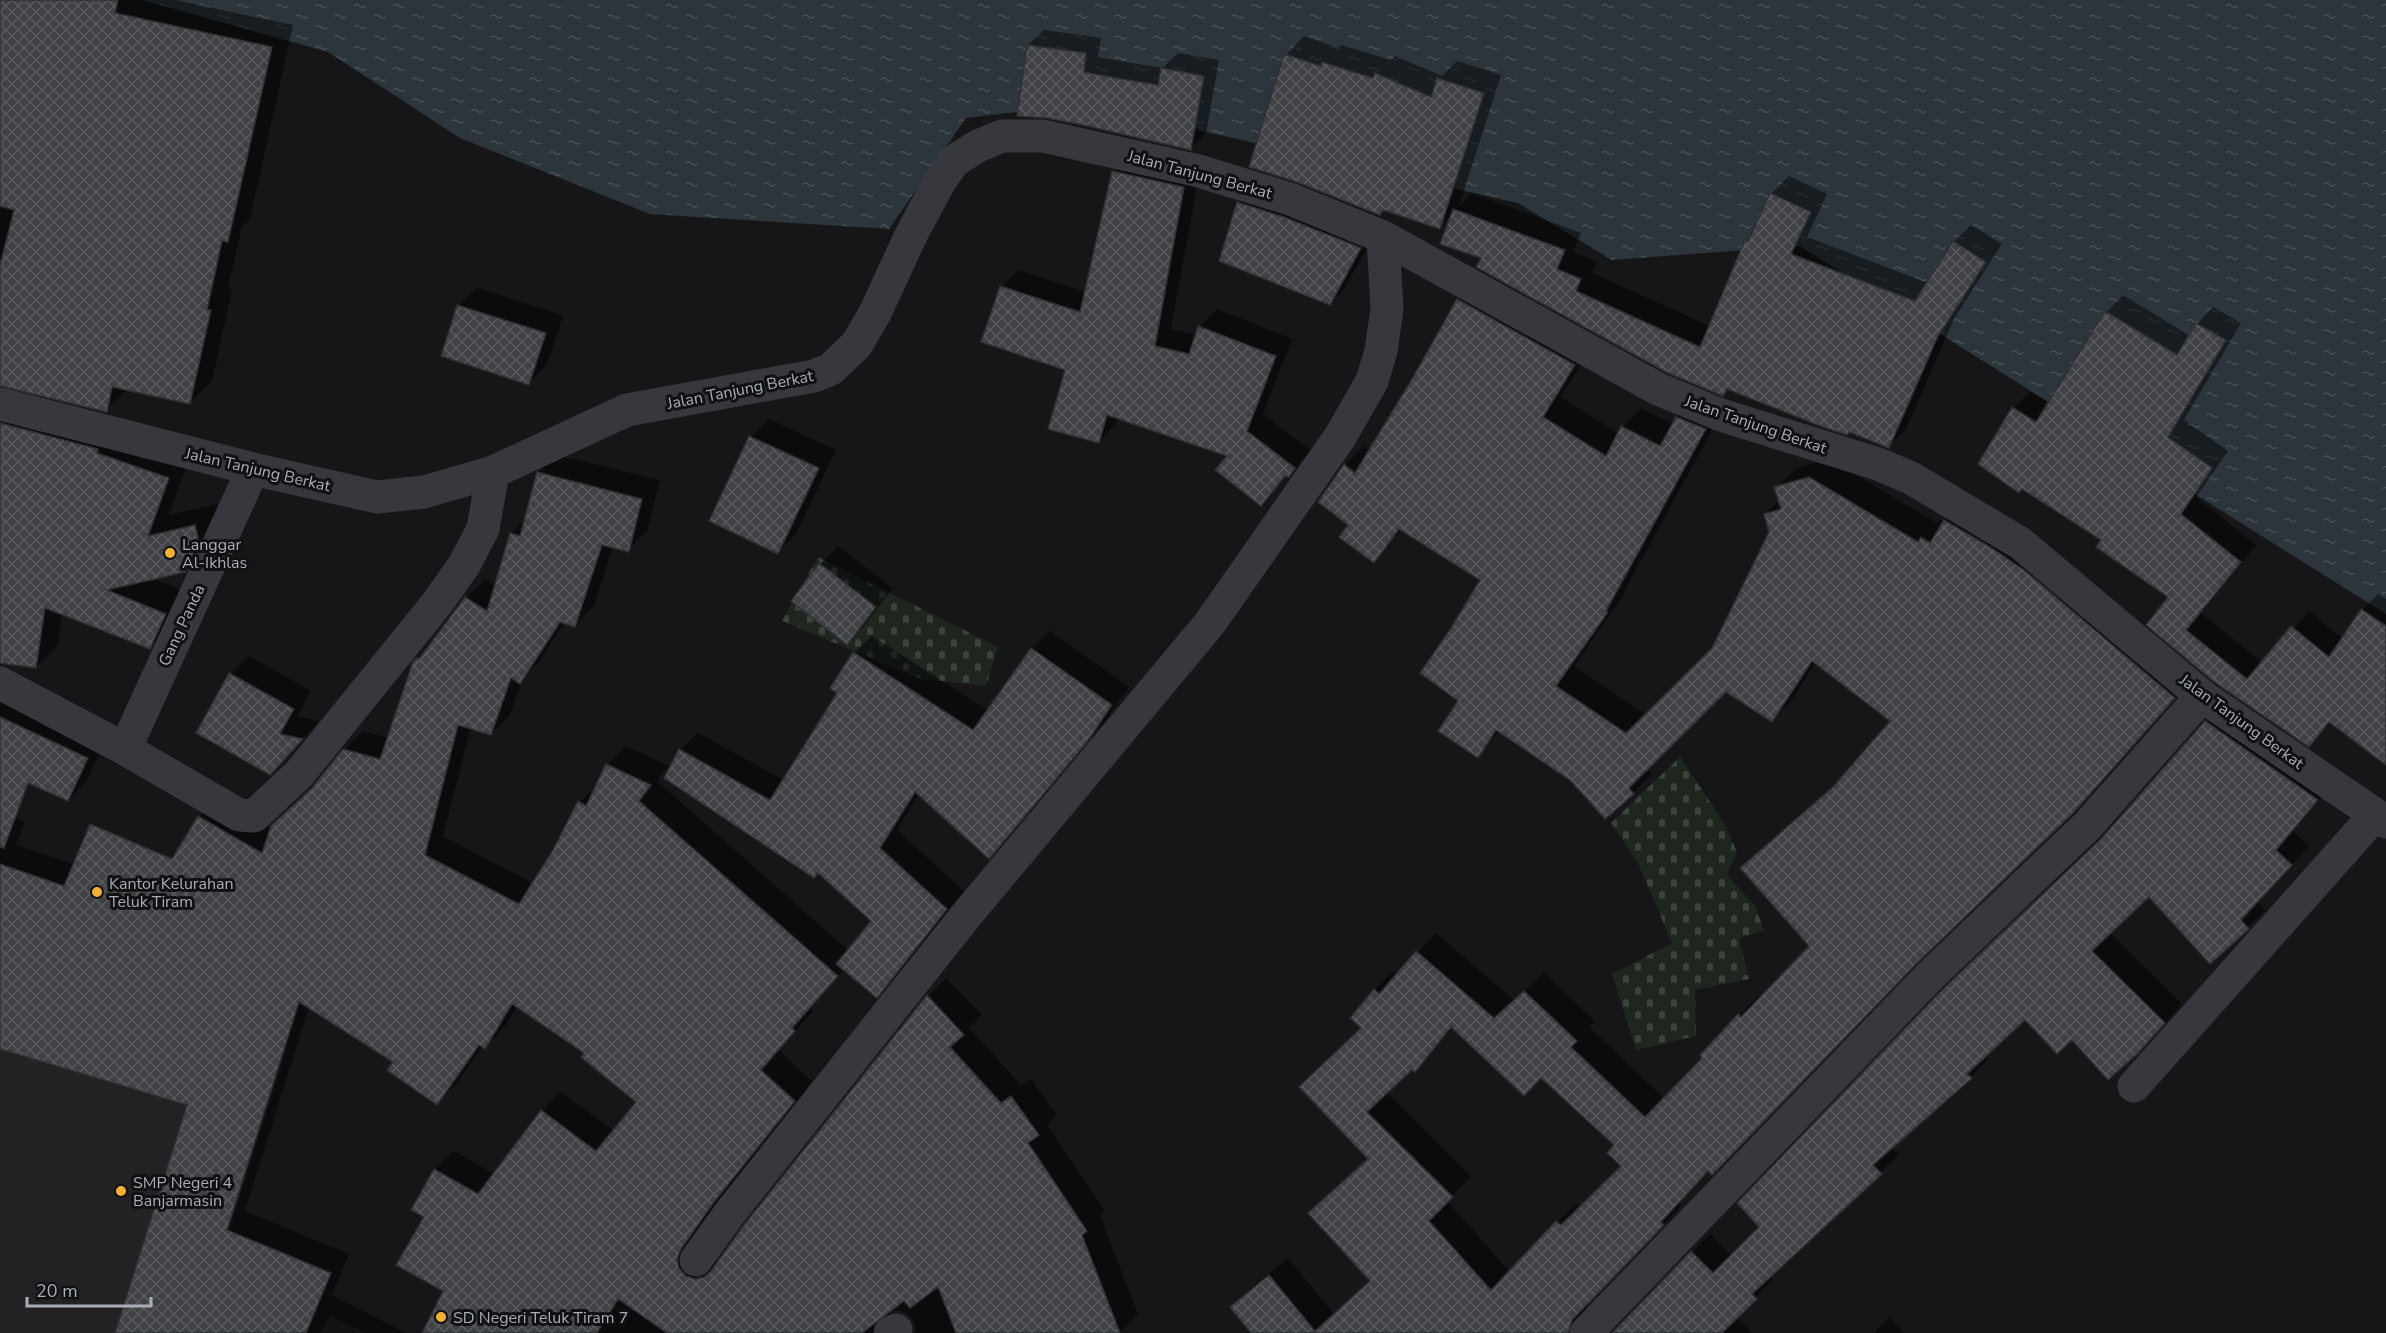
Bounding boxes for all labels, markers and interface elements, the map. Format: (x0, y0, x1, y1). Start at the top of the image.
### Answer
street label: Jalan Tanjung Berkat (1124, 145, 1275, 205)
street label: Jalan Tanjung Berkat (664, 365, 816, 415)
street label: Jalan Tanjung Berkat (1681, 390, 1830, 460)
street label: Jalan Tanjung Berkat (182, 442, 333, 497)
place label: Langgar Al-Ikhlas (182, 534, 247, 574)
marker: Langgar Al-Ikhlas (163, 546, 177, 560)
street label: Gang Panda (153, 581, 210, 670)
street label: Jalan Tanjung Berkat (2174, 669, 2308, 775)
place label: Kantor Kelurahan Teluk Tiram (109, 873, 234, 913)
marker: Kantor Kelurahan Teluk Tiram (90, 885, 104, 899)
place label: SMP Negeri 4 Banjarmasin (133, 1172, 233, 1212)
marker: SMP Negeri 4 Banjarmasin (114, 1184, 128, 1198)
scale bar (27, 1270, 152, 1308)
text: 20 m (36, 1279, 78, 1303)
place label: SD Negeri Teluk Tiram 7 (453, 1307, 628, 1329)
marker: SD Negeri Teluk Tiram 7 (434, 1310, 448, 1324)

